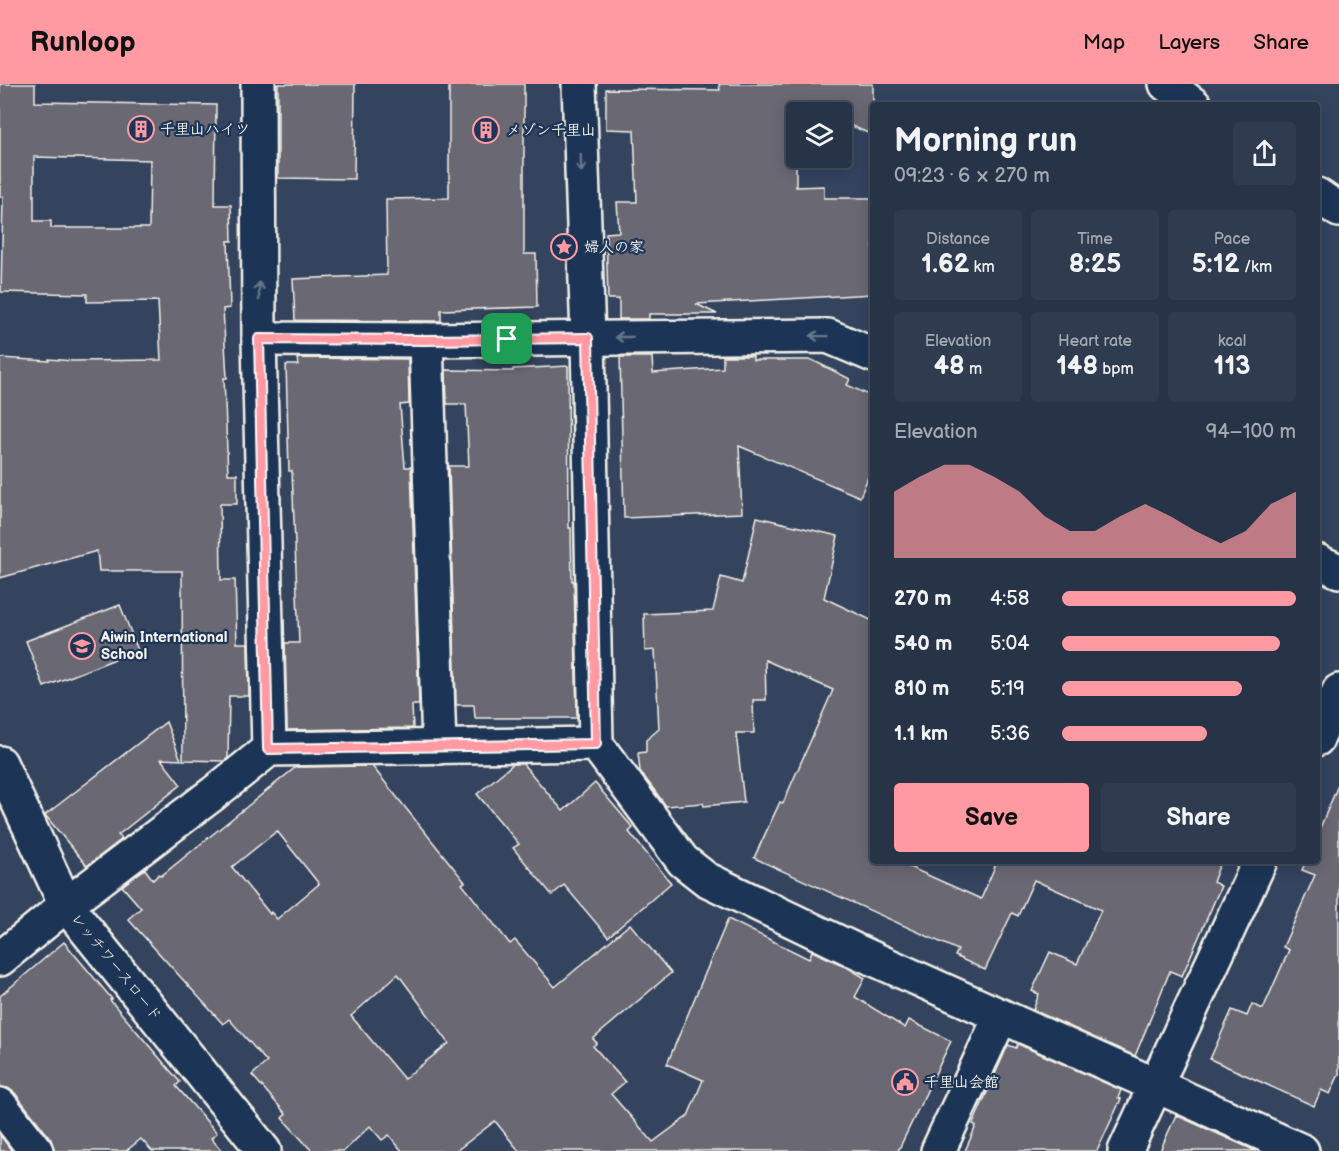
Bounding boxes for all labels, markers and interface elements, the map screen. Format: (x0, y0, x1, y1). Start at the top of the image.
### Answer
text: Runloop (30, 26, 136, 59)
text: Map (1083, 30, 1125, 55)
text: Layers (1158, 30, 1220, 55)
text: Share (1253, 30, 1309, 55)
map controls (786, 102, 852, 168)
button: layers (786, 102, 852, 168)
building icon: 千里山ハイツ (126, 114, 156, 144)
building icon: メゾン千里山 (471, 115, 501, 145)
place label: 千里山ハイツ (160, 120, 250, 139)
place label: メゾン千里山 (506, 121, 596, 140)
text: Morning run (894, 121, 1077, 161)
button: share (1233, 122, 1296, 185)
one-way arrow (576, 153, 587, 173)
text: 09:23 · 6 × 270 m (894, 164, 1050, 188)
text: Distance (926, 230, 990, 249)
text: Time (1077, 230, 1113, 249)
text: Pace (1214, 230, 1250, 249)
place icon: 婦人の家 (549, 232, 579, 262)
place label: 婦人の家 (584, 238, 644, 257)
text: 1.62 (921, 249, 969, 280)
text: 8:25 (1069, 249, 1121, 280)
text: 5:12 (1192, 249, 1240, 280)
text: km (969, 258, 995, 277)
text: /km (1240, 258, 1272, 277)
one-way arrow (253, 282, 265, 302)
pin (481, 313, 532, 364)
icon: arrive (490, 322, 523, 355)
one-way arrow (809, 330, 829, 342)
one-way arrow (614, 331, 634, 343)
text: Elevation (925, 332, 991, 351)
text: Heart rate (1058, 332, 1132, 351)
text: kcal (1218, 332, 1246, 351)
text: 48 (934, 351, 965, 382)
text: 148 (1056, 351, 1098, 382)
text: 113 (1213, 351, 1251, 382)
text: m (965, 360, 982, 379)
text: bpm (1098, 360, 1134, 379)
text: Elevation (894, 420, 977, 444)
text: 94–100 m (1206, 420, 1296, 444)
text: 270 m (894, 587, 951, 611)
text: 4:58 (990, 587, 1029, 611)
place label: Aiwin International School (100, 628, 228, 664)
school or university icon: Aiwin International School (67, 631, 97, 661)
text: 540 m (894, 632, 952, 656)
text: 5:04 (990, 632, 1029, 656)
text: 810 m (894, 677, 949, 701)
text: 5:19 (990, 677, 1025, 701)
text: 1.1 km (894, 722, 948, 746)
text: 5:36 (990, 722, 1030, 746)
button: Save (894, 783, 1089, 852)
button: Share (1101, 783, 1296, 852)
street label: レッチワースロード (66, 909, 166, 1025)
public building icon: 千里山会館 (890, 1067, 920, 1097)
place label: 千里山会館 (924, 1073, 999, 1092)

